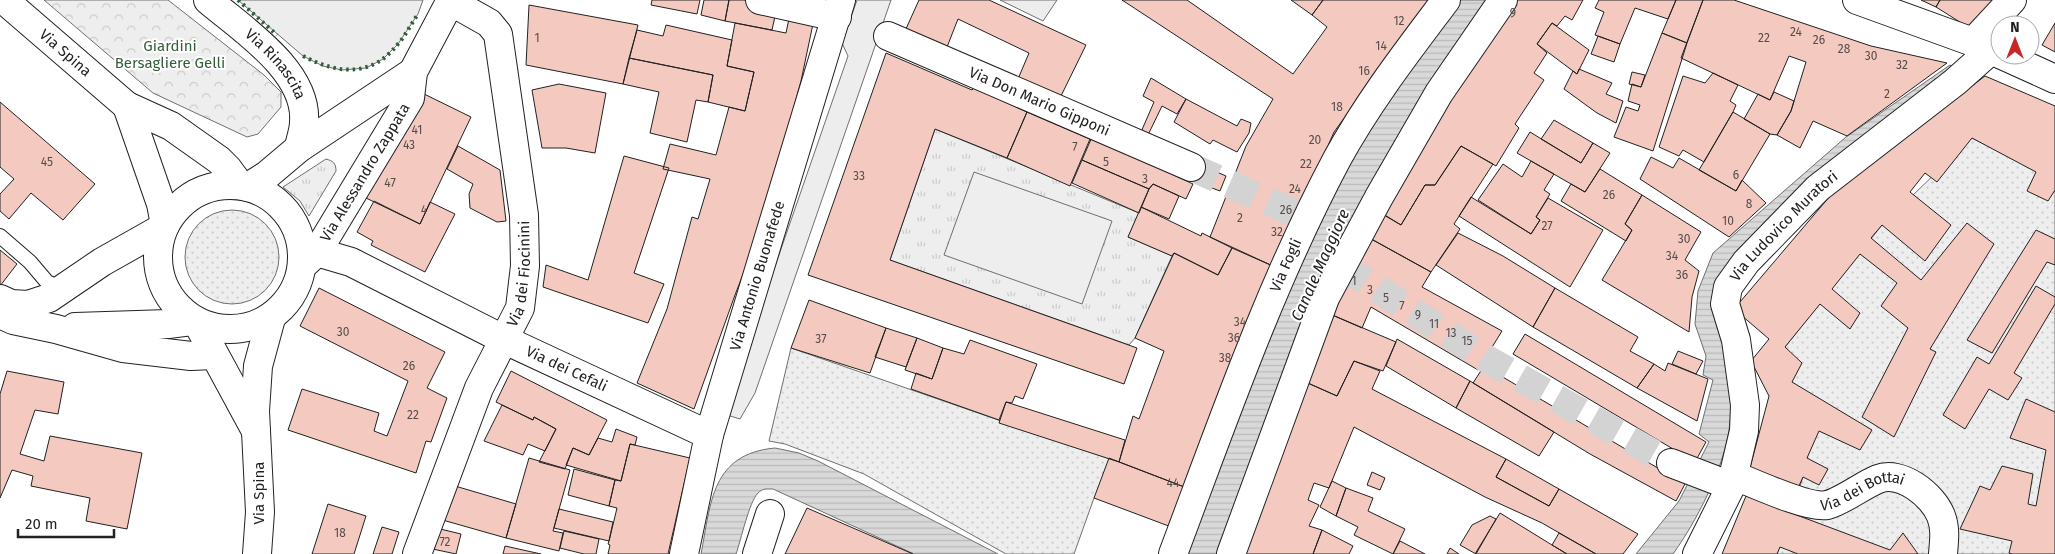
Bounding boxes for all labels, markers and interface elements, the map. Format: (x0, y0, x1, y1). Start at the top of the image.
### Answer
house number: 9 (1510, 6, 1516, 20)
house number: 12 (1393, 14, 1405, 28)
north arrow (1990, 15, 2040, 65)
text: N (2010, 19, 2020, 36)
street label: Via Spina (36, 25, 95, 80)
street label: Via Rinascita (241, 25, 310, 102)
house number: 24 (1790, 25, 1803, 39)
house number: 1 (534, 31, 540, 45)
house number: 22 (1758, 31, 1770, 45)
house number: 26 (1813, 33, 1825, 47)
park label: Giardini Bersagliere Gelli (115, 37, 225, 72)
house number: 14 (1375, 39, 1387, 53)
house number: 28 (1838, 42, 1851, 56)
house number: 30 (1865, 49, 1878, 63)
house number: 32 (1896, 58, 1908, 72)
street label: Via Don Mario Gipponi (966, 63, 1113, 140)
house number: 16 (1358, 64, 1370, 78)
house number: 2 (1884, 87, 1890, 101)
street label: Via Alessandro Zappata (316, 100, 414, 245)
house number: 18 (1331, 100, 1343, 114)
house number: 41 (412, 123, 422, 137)
house number: 20 (1309, 133, 1322, 147)
house number: 43 (403, 138, 415, 152)
house number: 7 (1072, 140, 1078, 154)
house number: 45 (41, 155, 53, 169)
house number: 5 (1103, 155, 1109, 169)
house number: 22 (1300, 157, 1312, 171)
street label: Via Ludovico Muratori (1726, 167, 1841, 285)
house number: 6 (1733, 168, 1739, 182)
house number: 33 (853, 169, 865, 183)
house number: 3 (1142, 172, 1148, 186)
house number: 47 (384, 176, 396, 190)
house number: 24 (1289, 182, 1302, 196)
house number: 26 (1603, 188, 1615, 202)
house number: 8 (1746, 197, 1753, 211)
street label: Via Antonio Buonafede (726, 199, 789, 353)
house number: 4 (421, 203, 428, 217)
house number: 26 (1280, 203, 1292, 217)
water label: Canale Maggiore (1287, 206, 1353, 324)
house number: 2 (1237, 211, 1243, 225)
house number: 10 (1722, 214, 1734, 228)
house number: 27 (1541, 219, 1553, 233)
street label: Via dei Fiocinini (503, 221, 534, 330)
house number: 32 (1271, 225, 1283, 239)
house number: 30 (1678, 232, 1691, 246)
street label: Via Fogli (1266, 236, 1306, 295)
house number: 34 (1666, 249, 1679, 263)
house number: 36 (1676, 268, 1688, 282)
house number: 1 (1351, 274, 1357, 288)
house number: 3 (1367, 283, 1373, 297)
house number: 5 (1383, 291, 1389, 305)
house number: 7 (1399, 299, 1405, 313)
house number: 9 (1415, 308, 1421, 322)
house number: 34 (1234, 315, 1247, 329)
house number: 11 (1429, 317, 1439, 331)
house number: 30 (337, 325, 350, 339)
house number: 13 (1445, 326, 1457, 340)
house number: 36 (1228, 331, 1240, 345)
house number: 37 (815, 332, 827, 346)
house number: 15 (1461, 334, 1473, 348)
street label: Via dei Cefali (523, 342, 610, 395)
house number: 38 (1219, 351, 1232, 365)
house number: 26 (403, 359, 415, 373)
house number: 22 (407, 408, 419, 422)
street label: Via Spina (250, 462, 268, 524)
street label: Via dei Bottai (1820, 468, 1907, 515)
house number: 44 (1167, 476, 1180, 490)
scale bar (18, 506, 114, 538)
text: 20 m (25, 515, 58, 533)
house number: 18 (334, 526, 346, 540)
house number: 72 (439, 535, 451, 549)

